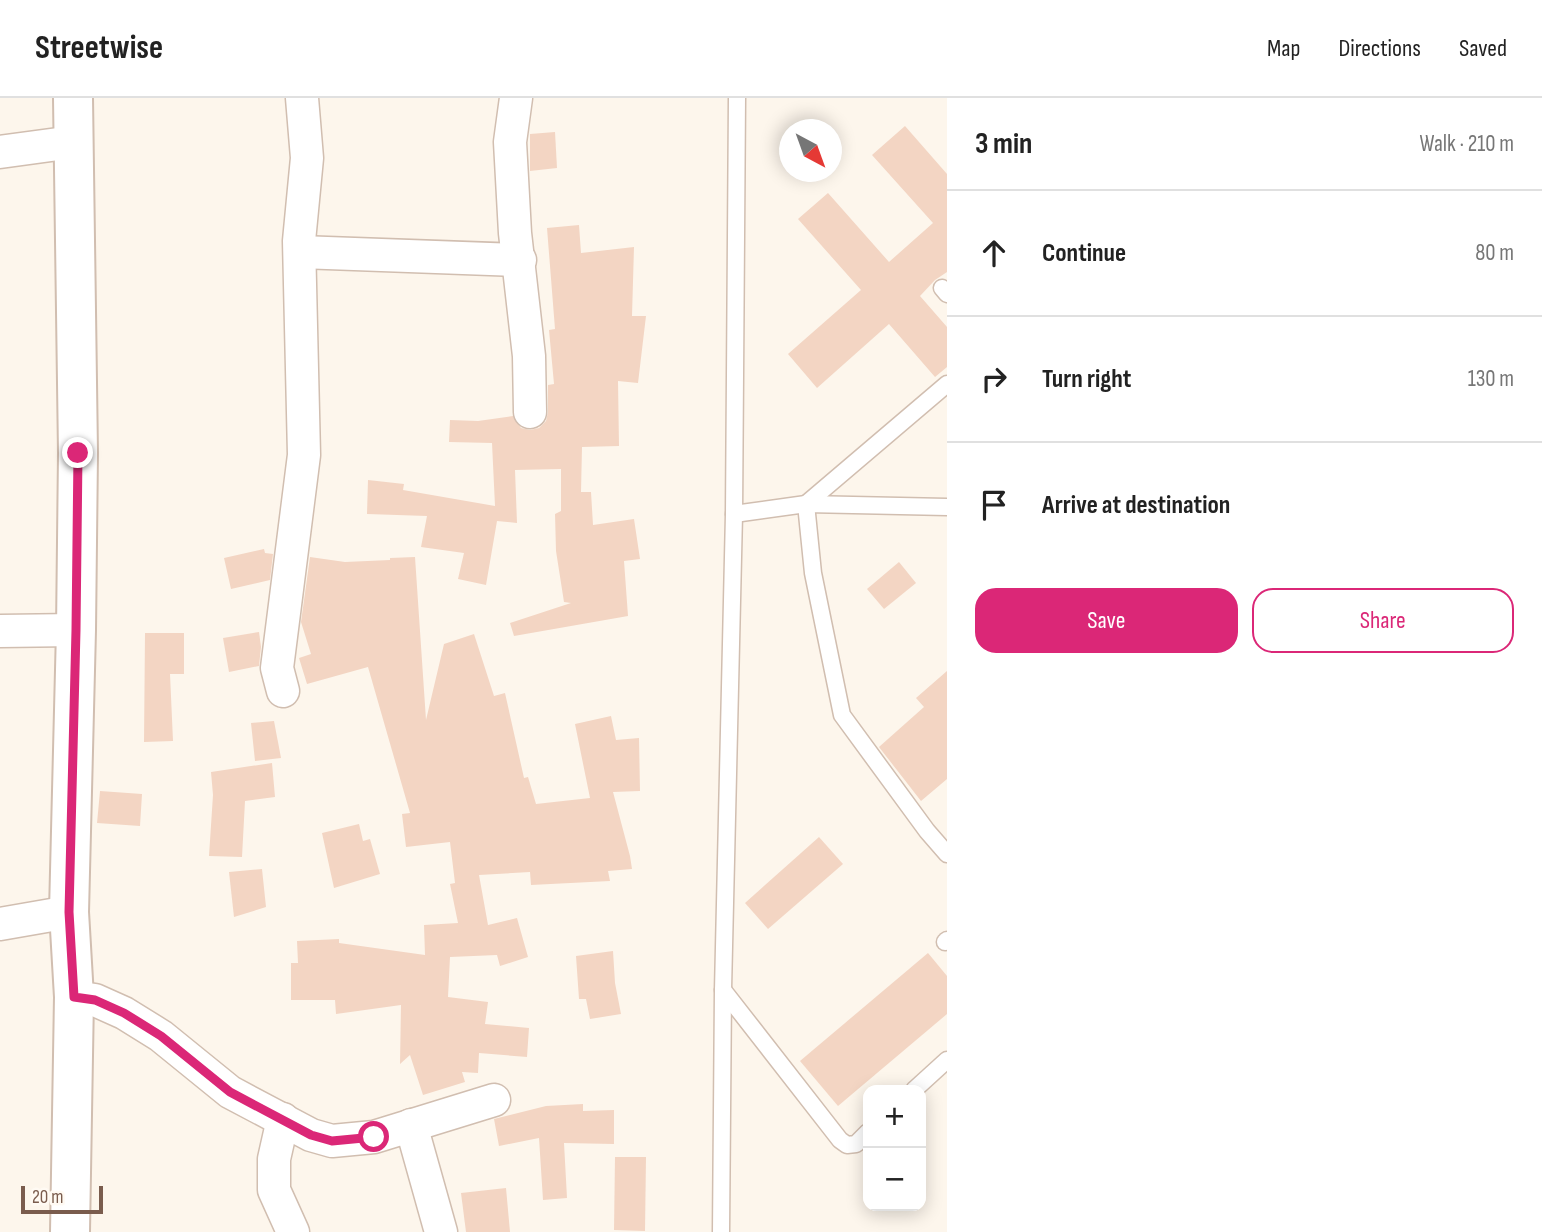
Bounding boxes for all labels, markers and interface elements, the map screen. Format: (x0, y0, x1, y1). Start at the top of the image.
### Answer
text: Streetwise (35, 28, 163, 68)
text: Map (1267, 34, 1300, 63)
text: Directions (1338, 34, 1421, 63)
text: Saved (1459, 34, 1507, 63)
north arrow (779, 119, 842, 182)
text: 3 min (975, 126, 1032, 162)
text: Walk · 210 m (1420, 130, 1514, 158)
icon: ahead (975, 234, 1013, 272)
text: Continue (1042, 238, 1126, 269)
text: 80 m (1475, 239, 1514, 267)
icon: right (975, 360, 1013, 398)
text: Turn right (1042, 364, 1131, 395)
text: 130 m (1468, 365, 1514, 393)
route end (62, 437, 93, 468)
icon: arrive (975, 486, 1013, 524)
text: Arrive at destination (1042, 490, 1230, 521)
button: Save (975, 588, 1238, 653)
button: Share (1252, 588, 1514, 653)
map controls (863, 1085, 926, 1211)
button: + (863, 1085, 926, 1148)
route start (358, 1121, 389, 1152)
button: − (863, 1148, 926, 1211)
scale bar (21, 1183, 103, 1215)
text: 20 m (32, 1186, 64, 1209)

